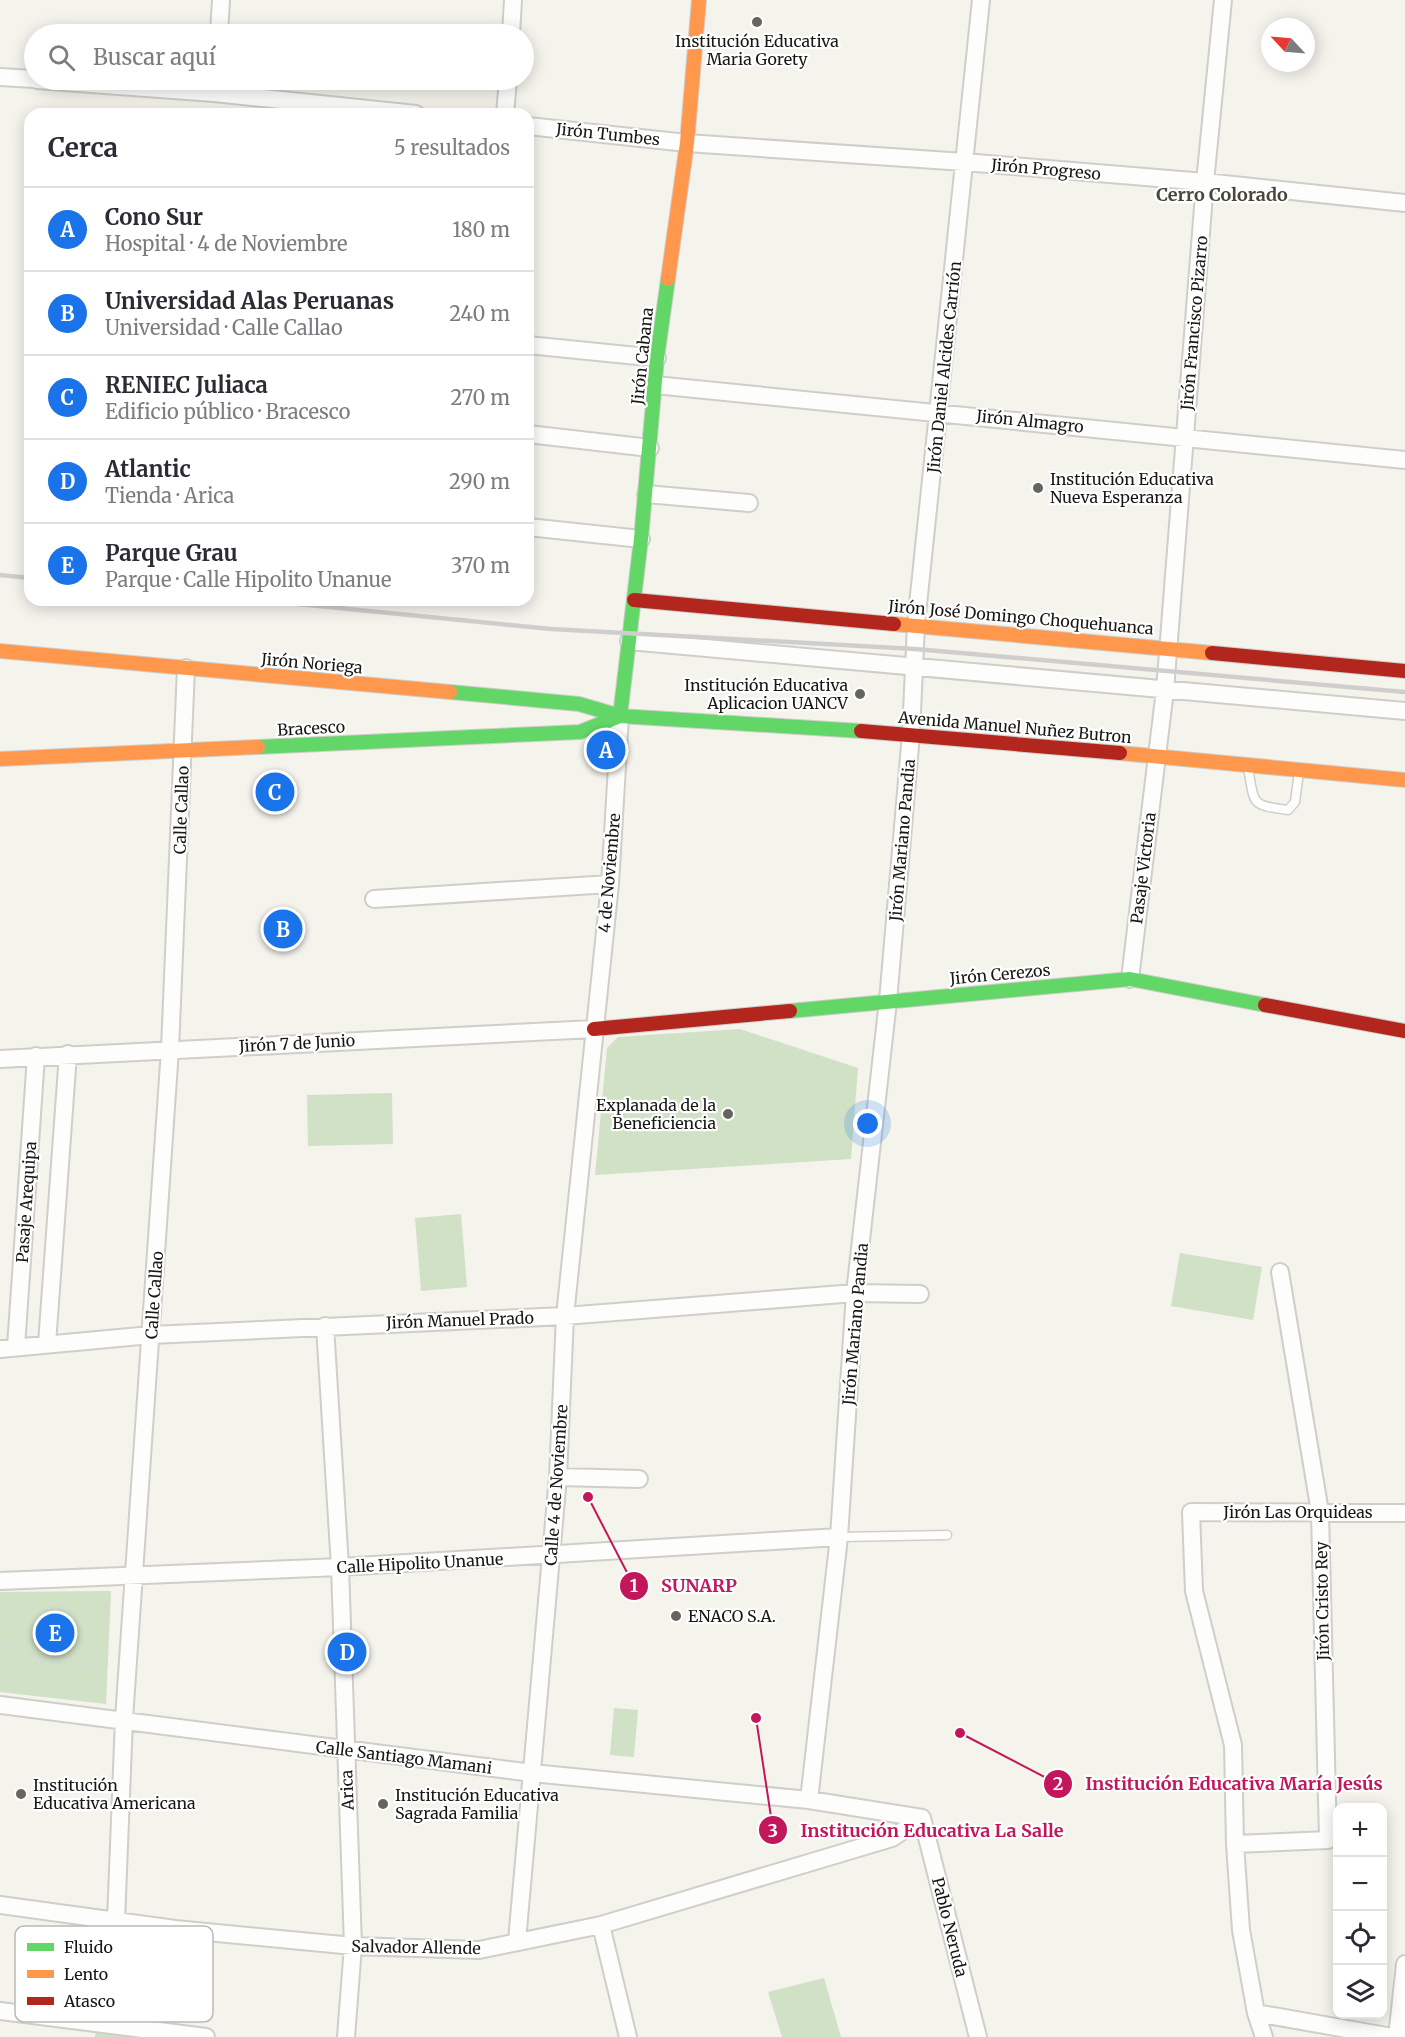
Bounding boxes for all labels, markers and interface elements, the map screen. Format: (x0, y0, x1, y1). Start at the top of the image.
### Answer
marker: Institución Educativa Maria Gorety (750, 15, 764, 29)
north arrow (1261, 18, 1315, 72)
search box (24, 24, 534, 90)
place label: Institución Educativa Maria Gorety (675, 31, 839, 69)
icon: search (45, 41, 78, 74)
text: Buscar aquí (93, 43, 216, 71)
street label: Jirón Tumbes (554, 118, 661, 149)
text: Cerca (48, 131, 118, 164)
text: 5 resultados (394, 135, 510, 160)
street label: Jirón Progreso (989, 154, 1102, 184)
district label: Cerro Colorado (1156, 183, 1288, 206)
text: Cono Sur (105, 203, 203, 231)
text: A (60, 217, 75, 242)
text: 180 m (452, 217, 510, 242)
text: Hospital · 4 de Noviembre (105, 231, 347, 256)
street label: Jirón Francisco Pizarro (1176, 235, 1212, 412)
street label: Jirón Daniel Alcides Carrión (923, 260, 965, 475)
text: Universidad Alas Peruanas (105, 287, 394, 315)
text: B (61, 301, 74, 326)
text: 240 m (449, 301, 510, 326)
street label: Jirón Cabana (627, 306, 657, 407)
text: Universidad · Calle Callao (105, 315, 343, 340)
text: RENIEC Juliaca (105, 371, 268, 399)
text: C (61, 385, 74, 410)
text: 270 m (450, 385, 510, 410)
text: Edificio público · Bracesco (105, 399, 350, 424)
street label: Jirón Almagro (974, 405, 1085, 437)
text: Atlantic (105, 455, 191, 483)
text: D (60, 469, 75, 494)
text: 290 m (449, 469, 510, 494)
place label: Institución Educativa Nueva Esperanza (1050, 469, 1214, 507)
marker: Institución Educativa Nueva Esperanza (1031, 481, 1045, 495)
text: Tienda · Arica (105, 483, 234, 508)
text: Parque Grau (105, 539, 238, 567)
text: E (61, 553, 74, 578)
text: 370 m (451, 553, 510, 578)
text: Parque · Calle Hipolito Unanue (105, 567, 392, 592)
street label: Jirón José Domingo Choquehuanca (887, 595, 1155, 639)
street label: Jirón Noriega (259, 649, 364, 677)
place label: Institución Educativa Aplicacion UANCV (684, 675, 848, 713)
marker: Institución Educativa Aplicacion UANCV (853, 687, 867, 701)
street label: Avenida Manuel Nuñez Butron (896, 707, 1133, 747)
street label: Bracesco (277, 716, 345, 740)
pin: A (586, 728, 626, 772)
street label: Jirón Mariano Pandia (885, 758, 919, 923)
street label: Calle Callao (169, 765, 193, 855)
pin: C (256, 770, 294, 814)
street label: Pasaje Victoria (1126, 811, 1160, 925)
street label: 4 de Noviembre (594, 812, 624, 934)
pin: B (264, 906, 302, 952)
street label: Jirón Cerezos (948, 960, 1051, 988)
street label: Jirón 7 de Junio (237, 1030, 356, 1056)
place label: Explanada de la Beneficiencia (596, 1095, 716, 1133)
marker: Explanada de la Beneficiencia (721, 1107, 735, 1121)
your location (853, 1109, 882, 1138)
street label: Pasaje Arequipa (12, 1140, 40, 1264)
street label: Jirón Mariano Pandia (838, 1242, 872, 1407)
street label: Calle Callao (141, 1250, 167, 1340)
street label: Jirón Manuel Prado (385, 1307, 534, 1333)
street label: Calle 4 de Noviembre (540, 1404, 572, 1566)
street label: Jirón Las Orquideas (1222, 1502, 1373, 1522)
street label: Jirón Cristo Rey (1311, 1540, 1333, 1662)
street label: Calle Hipolito Unanue (336, 1549, 504, 1577)
callout: SUNARP (619, 1568, 749, 1604)
text: 1 (630, 1574, 638, 1597)
text: SUNARP (661, 1574, 737, 1597)
place label: ENACO S.A. (688, 1606, 776, 1626)
marker: ENACO S.A. (669, 1609, 683, 1623)
pin: E (36, 1610, 74, 1656)
pin: D (328, 1630, 366, 1674)
street label: Calle Santiago Mamani (315, 1736, 493, 1778)
callout: Institución Educativa María Jesús (1043, 1766, 1395, 1802)
street label: Arica (336, 1769, 358, 1811)
text: 2 (1053, 1772, 1063, 1795)
text: Institución Educativa María Jesús (1085, 1772, 1383, 1795)
place label: Institución Educativa Americana (33, 1775, 196, 1813)
place label: Institución Educativa Sagrada Familia (395, 1785, 559, 1823)
marker: Institución Educativa Americana (14, 1787, 28, 1801)
marker: Institución Educativa Sagrada Familia (376, 1797, 390, 1811)
map controls (1333, 1803, 1387, 2019)
button: + (1333, 1803, 1387, 1857)
callout: Institución Educativa La Salle (758, 1812, 1075, 1848)
text: 3 (768, 1819, 778, 1842)
text: Institución Educativa La Salle (800, 1819, 1064, 1842)
button: − (1333, 1857, 1387, 1911)
street label: Pablo Neruda (928, 1875, 972, 1979)
button: locate (1333, 1911, 1387, 1965)
legend (15, 1926, 213, 2022)
street label: Salvador Allende (351, 1936, 481, 1958)
text: Fluido (64, 1937, 113, 1957)
text: Lento (64, 1964, 108, 1984)
button: layers (1333, 1965, 1387, 2019)
text: Atasco (63, 1991, 115, 2011)

